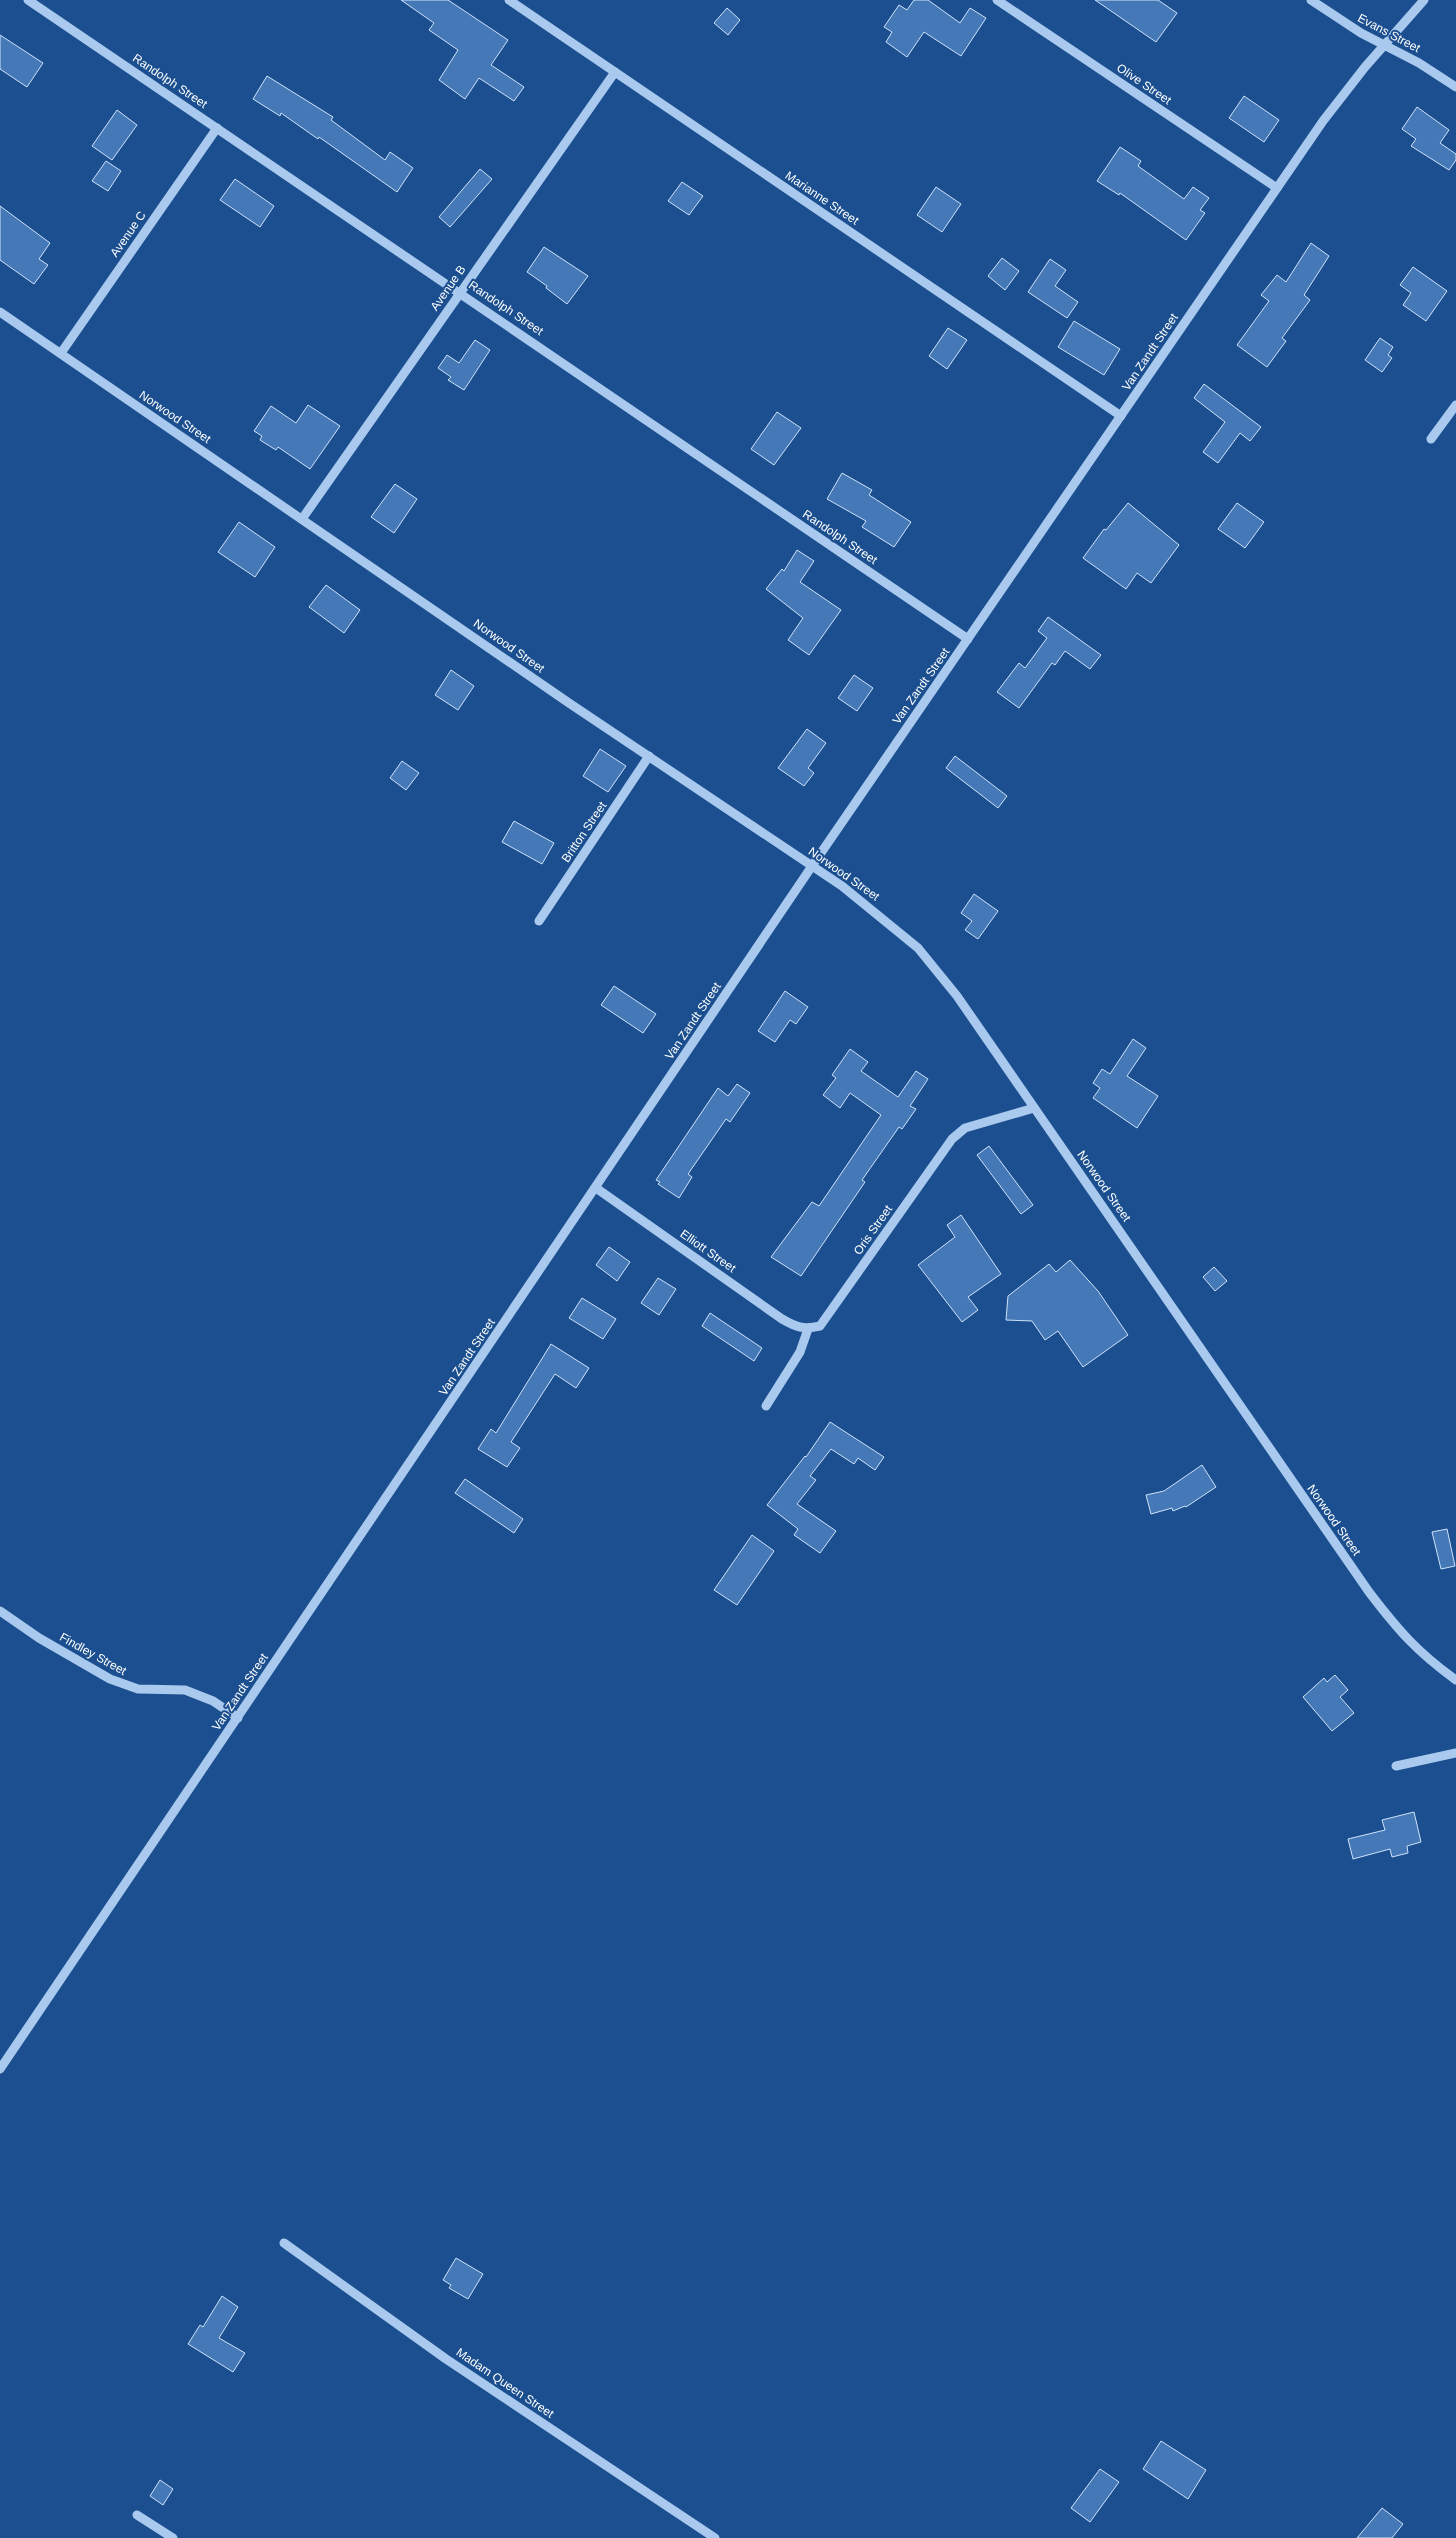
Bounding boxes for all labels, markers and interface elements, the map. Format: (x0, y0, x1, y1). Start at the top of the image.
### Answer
street label: Evans Street (1355, 11, 1423, 56)
street label: Randolph Street (130, 51, 210, 111)
street label: Olive Street (1114, 61, 1174, 108)
street label: Marianne Street (783, 168, 862, 228)
street label: Avenue C (107, 208, 149, 260)
street label: Avenue B (427, 263, 469, 313)
street label: Randolph Street (466, 278, 546, 338)
street label: Van Zandt Street (1119, 310, 1181, 393)
street label: Norwood Street (137, 388, 214, 446)
street label: Randolph Street (800, 507, 880, 567)
street label: Norwood Street (471, 616, 548, 676)
street label: Van Zandt Street (889, 645, 953, 727)
street label: Britton Street (559, 799, 610, 865)
street label: Norwood Street (806, 844, 883, 904)
street label: Van Zandt Street (662, 979, 724, 1062)
street label: Norwood Street (1074, 1148, 1134, 1225)
street label: Oris Street (851, 1202, 896, 1258)
street label: Elliott Street (677, 1227, 739, 1276)
street label: Van Zandt Street (436, 1315, 498, 1398)
street label: Norwood Street (1304, 1482, 1364, 1559)
street label: Findley Street (57, 1630, 129, 1678)
street label: Van Zandt Street (209, 1650, 271, 1733)
street label: Madam Queen Street (454, 2345, 557, 2421)

